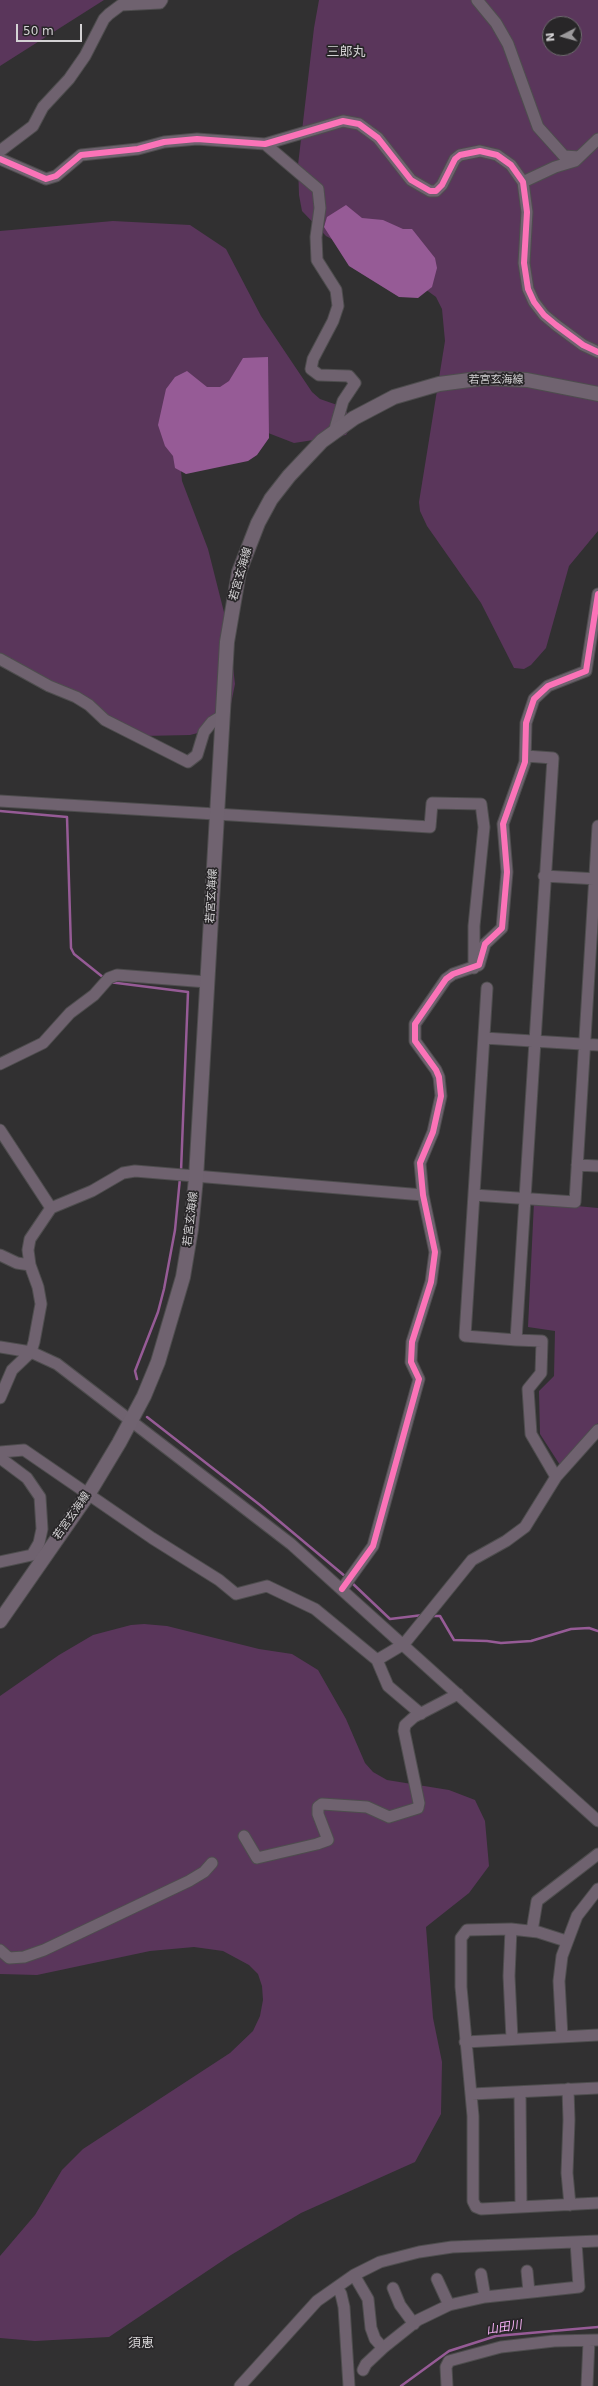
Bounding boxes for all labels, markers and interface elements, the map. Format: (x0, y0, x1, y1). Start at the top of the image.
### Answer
scale bar (18, 16, 84, 42)
north arrow (542, 16, 582, 56)
text: 50 m (23, 24, 54, 38)
text: N (544, 32, 558, 42)
district label: 三郎丸 (327, 45, 365, 61)
street label: 若宮玄海線 (469, 373, 523, 387)
street label: 若宮玄海線 (227, 546, 255, 602)
street label: 若宮玄海線 (204, 868, 220, 924)
street label: 若宮玄海線 (181, 1191, 201, 1247)
street label: 若宮玄海線 (51, 1490, 93, 1542)
water label: 山田川 (485, 2318, 523, 2338)
district label: 須恵 (128, 2336, 154, 2352)

